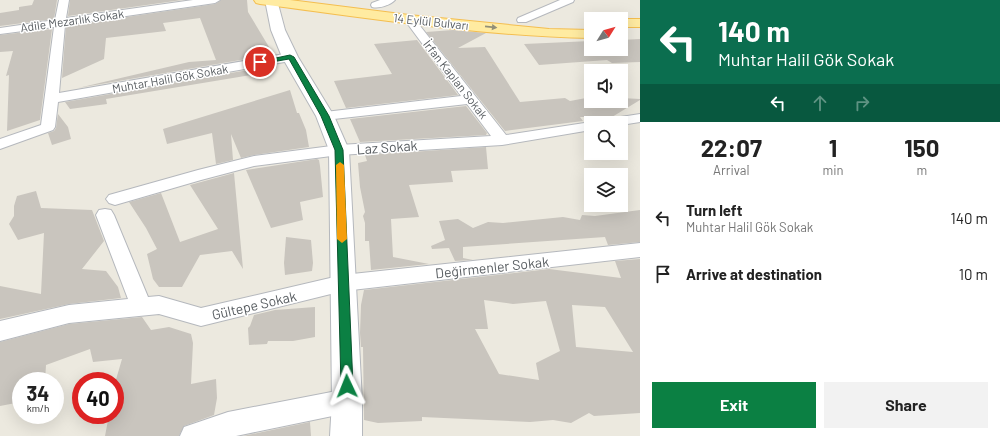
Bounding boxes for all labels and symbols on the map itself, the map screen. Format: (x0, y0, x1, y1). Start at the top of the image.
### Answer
street label: Adile Mezarlık Sokak (19, 6, 125, 34)
street label: 14 Eylül Bulvarı (393, 10, 469, 32)
north arrow (584, 12, 628, 56)
one-way arrow (485, 24, 497, 31)
street label: İrfan Kaplan Sokak (421, 37, 491, 121)
pin (243, 45, 277, 79)
street label: Muhtar Halil Gök Sokak (111, 61, 229, 95)
street label: Laz Sokak (356, 136, 418, 158)
street label: Değirmenler Sokak (434, 253, 550, 281)
street label: Gültepe Sokak (210, 287, 298, 323)
position arrow (326, 365, 368, 407)
speed limit sign: 40 (72, 372, 124, 424)

